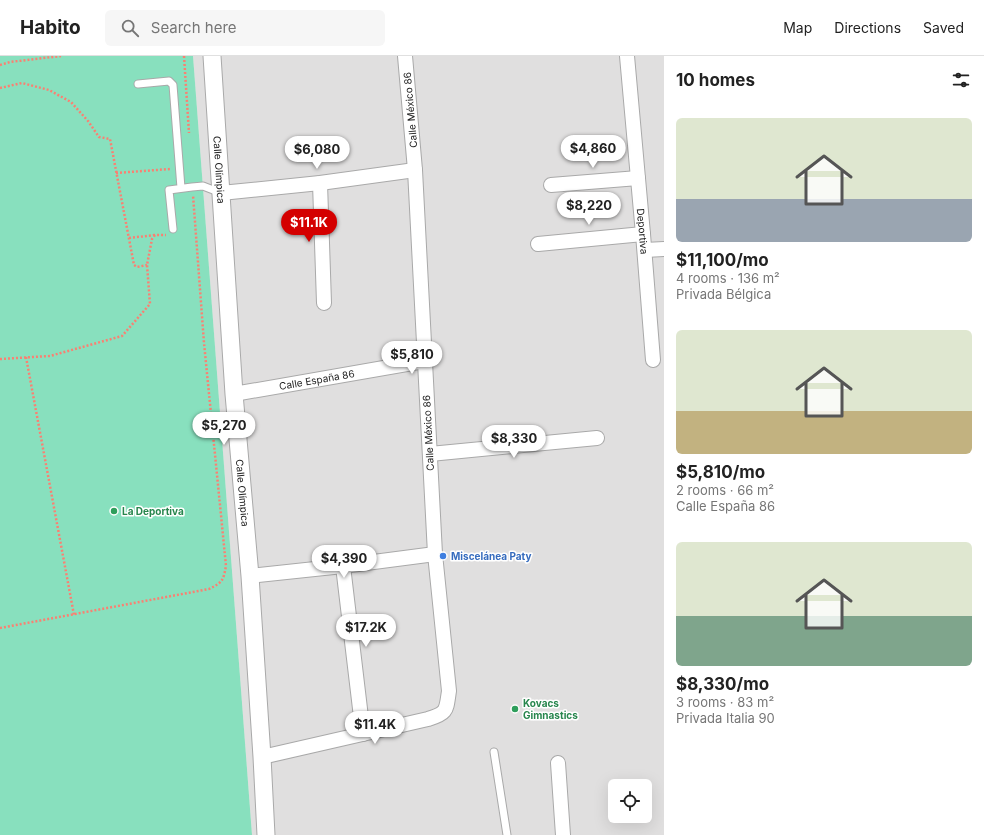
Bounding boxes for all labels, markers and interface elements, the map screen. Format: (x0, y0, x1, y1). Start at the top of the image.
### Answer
search box (105, 10, 385, 46)
text: Habito (20, 16, 81, 39)
icon: search (119, 17, 141, 39)
text: Search here (151, 18, 237, 37)
text: Map (783, 19, 812, 36)
text: Directions (834, 19, 901, 36)
text: Saved (923, 19, 964, 36)
icon: filters (950, 69, 972, 91)
text: 10 homes (676, 70, 755, 90)
street label: Calle México 86 (401, 72, 419, 148)
pin: $4,860 (560, 135, 626, 169)
street label: Calle Olímpica (211, 136, 228, 204)
pin: $6,080 (284, 136, 350, 170)
text: $4,860 (570, 140, 616, 156)
text: $6,080 (294, 141, 340, 157)
icon: home (788, 144, 860, 216)
pin: $8,220 (556, 192, 622, 226)
text: $8,220 (566, 197, 612, 213)
street label: Deportiva (635, 208, 651, 255)
pin: $11.1K (276, 209, 342, 243)
text: $11.1K (290, 214, 328, 230)
text: $11,100/mo (676, 250, 769, 270)
text: 4 rooms · 136 m² (676, 270, 780, 286)
text: Privada Bélgica (676, 286, 771, 302)
pin: $5,810 (379, 341, 445, 375)
text: $5,810 (390, 346, 434, 362)
icon: home (788, 356, 860, 428)
street label: Calle España 86 (278, 367, 355, 392)
street label: Calle México 86 (420, 395, 436, 471)
pin: $5,270 (191, 412, 257, 446)
text: $5,270 (201, 417, 247, 433)
pin: $8,330 (481, 425, 547, 459)
text: $8,330 (491, 430, 537, 446)
street label: Calle Olímpica (234, 459, 252, 527)
text: $5,810/mo (676, 462, 765, 482)
text: 2 rooms · 66 m² (676, 482, 774, 498)
text: Calle España 86 (676, 498, 775, 514)
place label: La Deportiva (122, 505, 184, 517)
marker: La Deportiva (109, 506, 119, 516)
pin: $4,390 (311, 545, 377, 579)
text: $4,390 (321, 550, 367, 566)
place label: Miscelánea Paty (451, 550, 532, 563)
marker: Miscelánea Paty (438, 551, 448, 561)
icon: home (788, 568, 860, 640)
pin: $17.2K (333, 614, 399, 648)
text: $17.2K (345, 619, 387, 635)
text: $8,330/mo (676, 674, 769, 694)
text: 3 rooms · 83 m² (676, 694, 774, 710)
place label: Kovacs Gimnastics (523, 697, 578, 721)
marker: Kovacs Gimnastics (510, 704, 520, 714)
text: Privada Italia 90 (676, 710, 775, 726)
pin: $11.4K (342, 711, 408, 745)
text: $11.4K (354, 716, 396, 732)
map controls (608, 779, 652, 823)
button: locate (608, 779, 652, 823)

